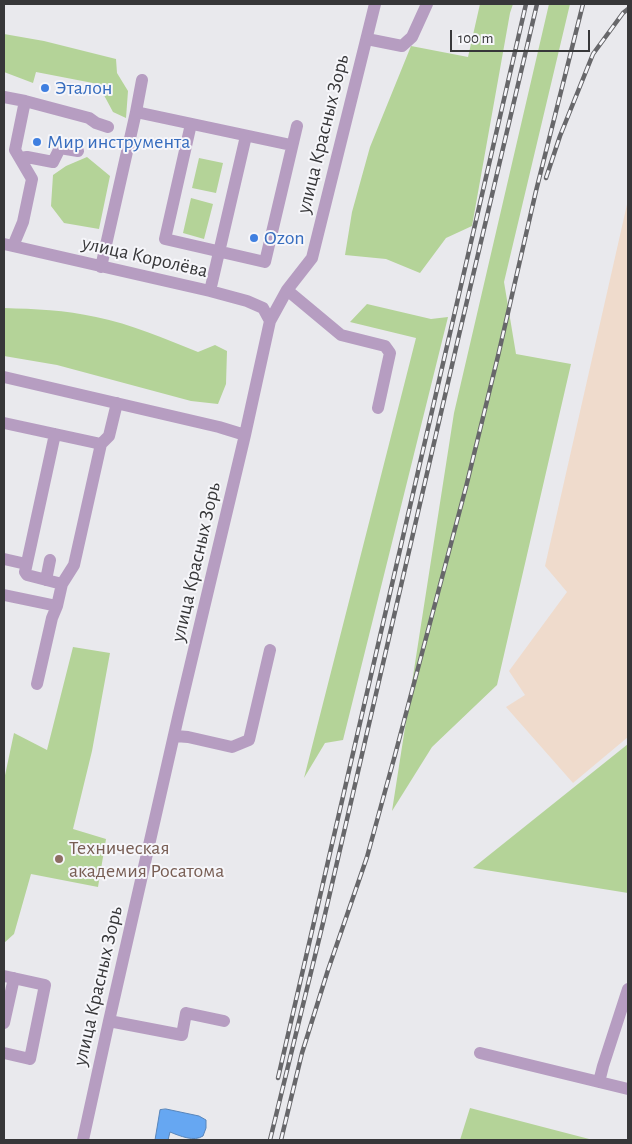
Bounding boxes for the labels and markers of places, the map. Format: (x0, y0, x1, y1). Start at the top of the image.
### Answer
place label: Эталон (55, 76, 112, 100)
marker: Эталон (39, 82, 51, 94)
place label: Мир инструмента (47, 130, 190, 154)
marker: Мир инструмента (31, 136, 43, 148)
place label: Ozon (264, 226, 305, 250)
marker: Ozon (248, 232, 260, 244)
place label: Техническая академия Росатома (69, 836, 224, 883)
marker: Техническая академия Росатома (53, 853, 65, 865)

